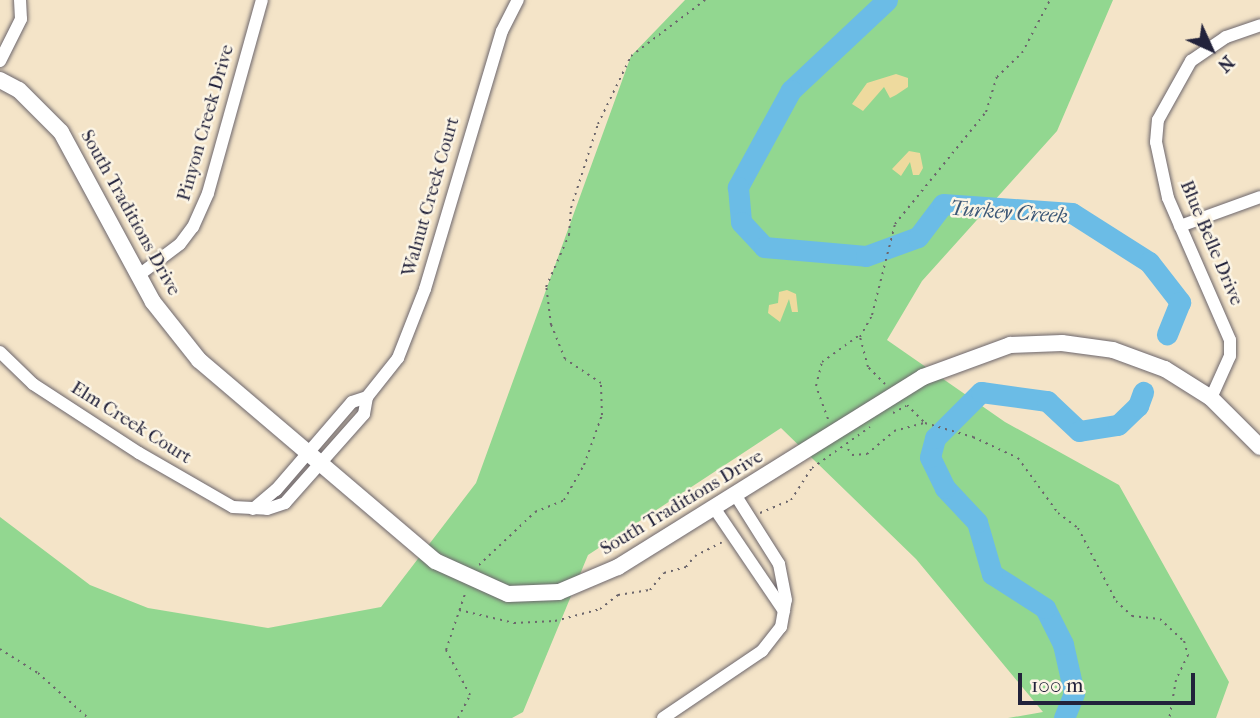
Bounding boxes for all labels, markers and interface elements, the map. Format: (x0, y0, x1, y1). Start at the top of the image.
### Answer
north arrow (1176, 14, 1246, 84)
street label: Pinyon Creek Drive (173, 42, 239, 204)
text: N (1213, 51, 1239, 77)
street label: Walnut Creek Court (397, 115, 465, 279)
street label: South Traditions Drive (75, 126, 185, 300)
street label: Blue Belle Drive (1174, 177, 1248, 309)
water label: Turkey Creek (949, 195, 1069, 229)
street label: Elm Creek Court (66, 377, 196, 469)
street label: South Traditions Drive (596, 445, 768, 561)
scale bar (1022, 658, 1199, 702)
text: 100 m (1031, 673, 1084, 697)

